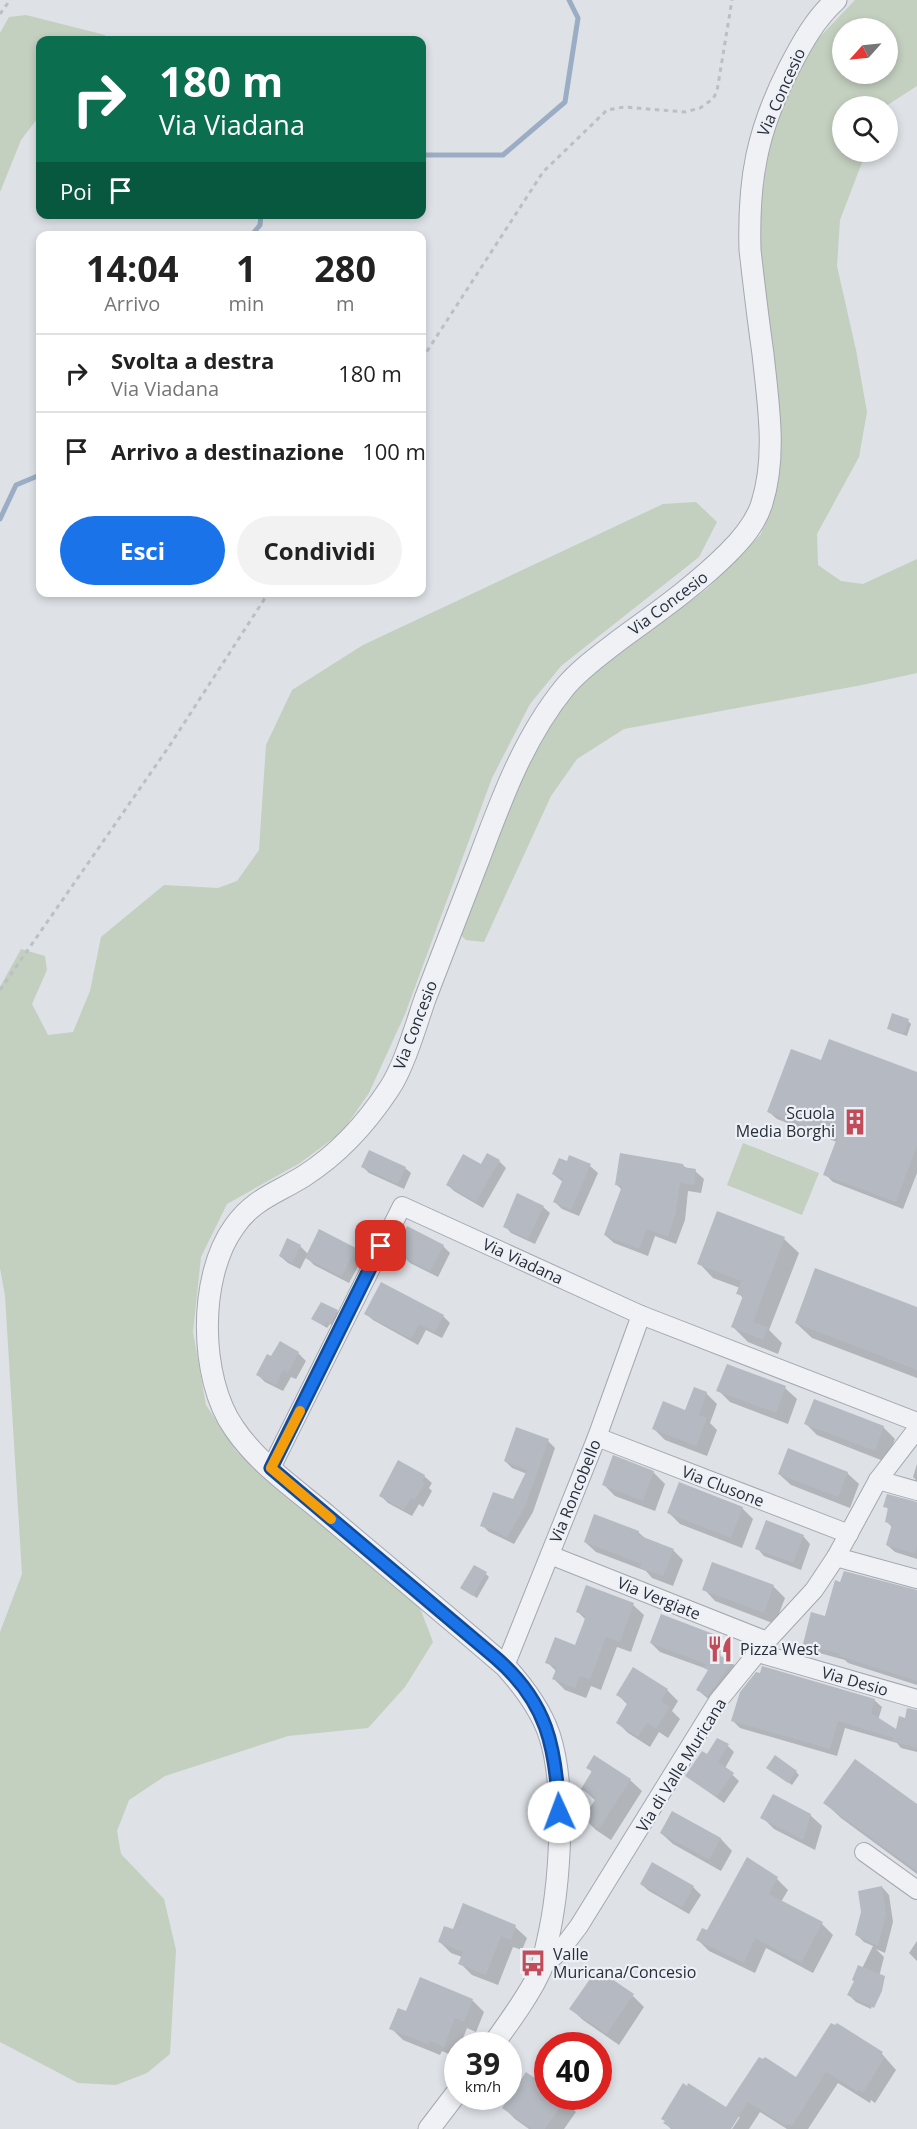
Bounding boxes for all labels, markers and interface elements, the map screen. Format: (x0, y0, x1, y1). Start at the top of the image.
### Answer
north arrow (832, 18, 898, 84)
map controls (832, 18, 898, 162)
street label: Via Concesio (752, 45, 810, 139)
text: 180 m (159, 52, 283, 109)
icon: right (60, 60, 138, 138)
button: search (832, 96, 898, 162)
text: Via Viadana (159, 106, 305, 143)
icon: arrive (104, 174, 137, 207)
text: Poi (60, 176, 92, 206)
text: 14:04 (86, 244, 179, 293)
text: 1 (236, 244, 257, 293)
text: 280 (314, 244, 376, 293)
text: Arrivo (104, 290, 160, 317)
text: min (228, 290, 264, 317)
text: m (336, 290, 354, 317)
text: Svolta a destra (111, 345, 274, 375)
icon: right (60, 357, 93, 390)
text: 180 m (338, 358, 402, 388)
text: Via Viadana (111, 375, 219, 402)
icon: arrive (60, 435, 93, 468)
text: Arrivo a destinazione (111, 436, 344, 466)
text: 100 m (362, 436, 426, 466)
button: Esci (60, 516, 225, 585)
button: Condividi (237, 516, 402, 585)
street label: Via Concesio (624, 566, 712, 640)
street label: Via Concesio (388, 977, 442, 1073)
place label: Scuola Media Borghi (736, 1102, 835, 1142)
building icon: Scuola Media Borghi (840, 1107, 870, 1137)
pin (355, 1220, 406, 1271)
icon: arrive (364, 1229, 397, 1262)
street label: Via Viadana (479, 1233, 567, 1289)
street label: Via Roncobello (544, 1436, 606, 1546)
street label: Via Clusone (679, 1460, 767, 1512)
street label: Via Vergiate (614, 1571, 704, 1625)
restaurant icon: Pizza West (705, 1634, 735, 1664)
place label: Pizza West (740, 1638, 819, 1660)
street label: Via Desio (819, 1661, 891, 1701)
street label: Via di Valle Muricana (631, 1694, 731, 1836)
position arrow (527, 1780, 591, 1844)
place label: Valle Muricana/Concesio (553, 1943, 696, 1983)
bus stop icon: Valle Muricana/Concesio (518, 1948, 548, 1978)
speed limit sign: 40 (534, 2032, 612, 2110)
text: 39 (466, 2043, 500, 2084)
text: km/h (465, 2076, 501, 2096)

